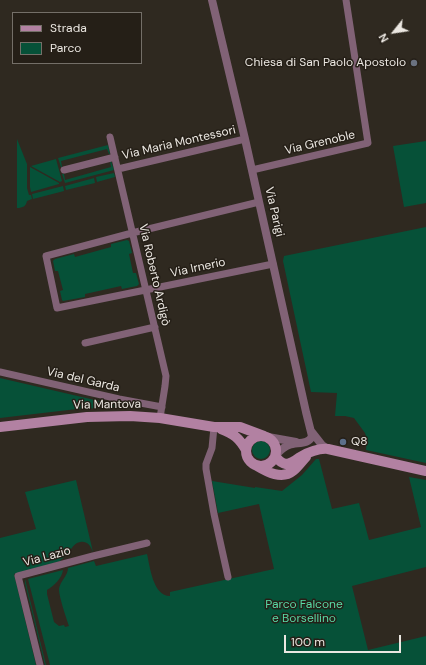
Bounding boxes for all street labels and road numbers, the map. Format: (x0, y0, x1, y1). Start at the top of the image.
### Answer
street label: Via Maria Montessori (121, 123, 237, 163)
street label: Via Grenoble (283, 128, 357, 158)
street label: Via Parigi (261, 186, 287, 238)
street label: Via Roberto Ardigò (135, 223, 173, 327)
street label: Via Irnerio (169, 255, 227, 281)
street label: Via del Garda (45, 365, 121, 395)
street label: Via Mantova (73, 397, 141, 413)
street label: Via Lazio (21, 544, 73, 570)

